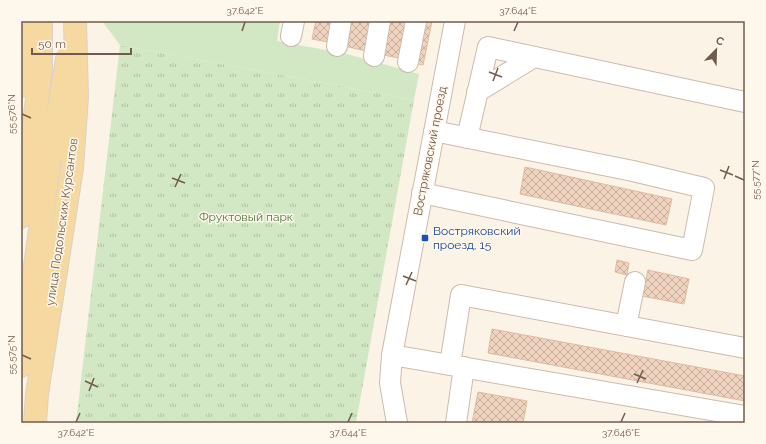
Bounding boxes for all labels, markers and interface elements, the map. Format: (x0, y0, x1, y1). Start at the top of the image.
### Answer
text: 37.642°E (226, 5, 264, 16)
text: 37.644°E (499, 5, 537, 16)
scale bar (32, 30, 131, 56)
north arrow (696, 30, 736, 70)
text: С (714, 34, 726, 49)
text: 50 m (38, 37, 66, 51)
street label: Востряковский проезд (411, 85, 449, 217)
text: 55.576°N (6, 94, 17, 134)
street label: улица Подольских Курсантов (43, 137, 81, 307)
text: 55.577°N (750, 160, 761, 200)
park label: Фруктовый парк (199, 210, 293, 224)
place label: Востряковский проезд, 15 (433, 224, 521, 252)
marker: Востряковский проезд, 15 (420, 233, 430, 243)
text: 55.575°N (6, 335, 17, 375)
text: 37.642°E (57, 427, 95, 438)
text: 37.644°E (329, 427, 367, 438)
text: 37.646°E (602, 427, 640, 438)

